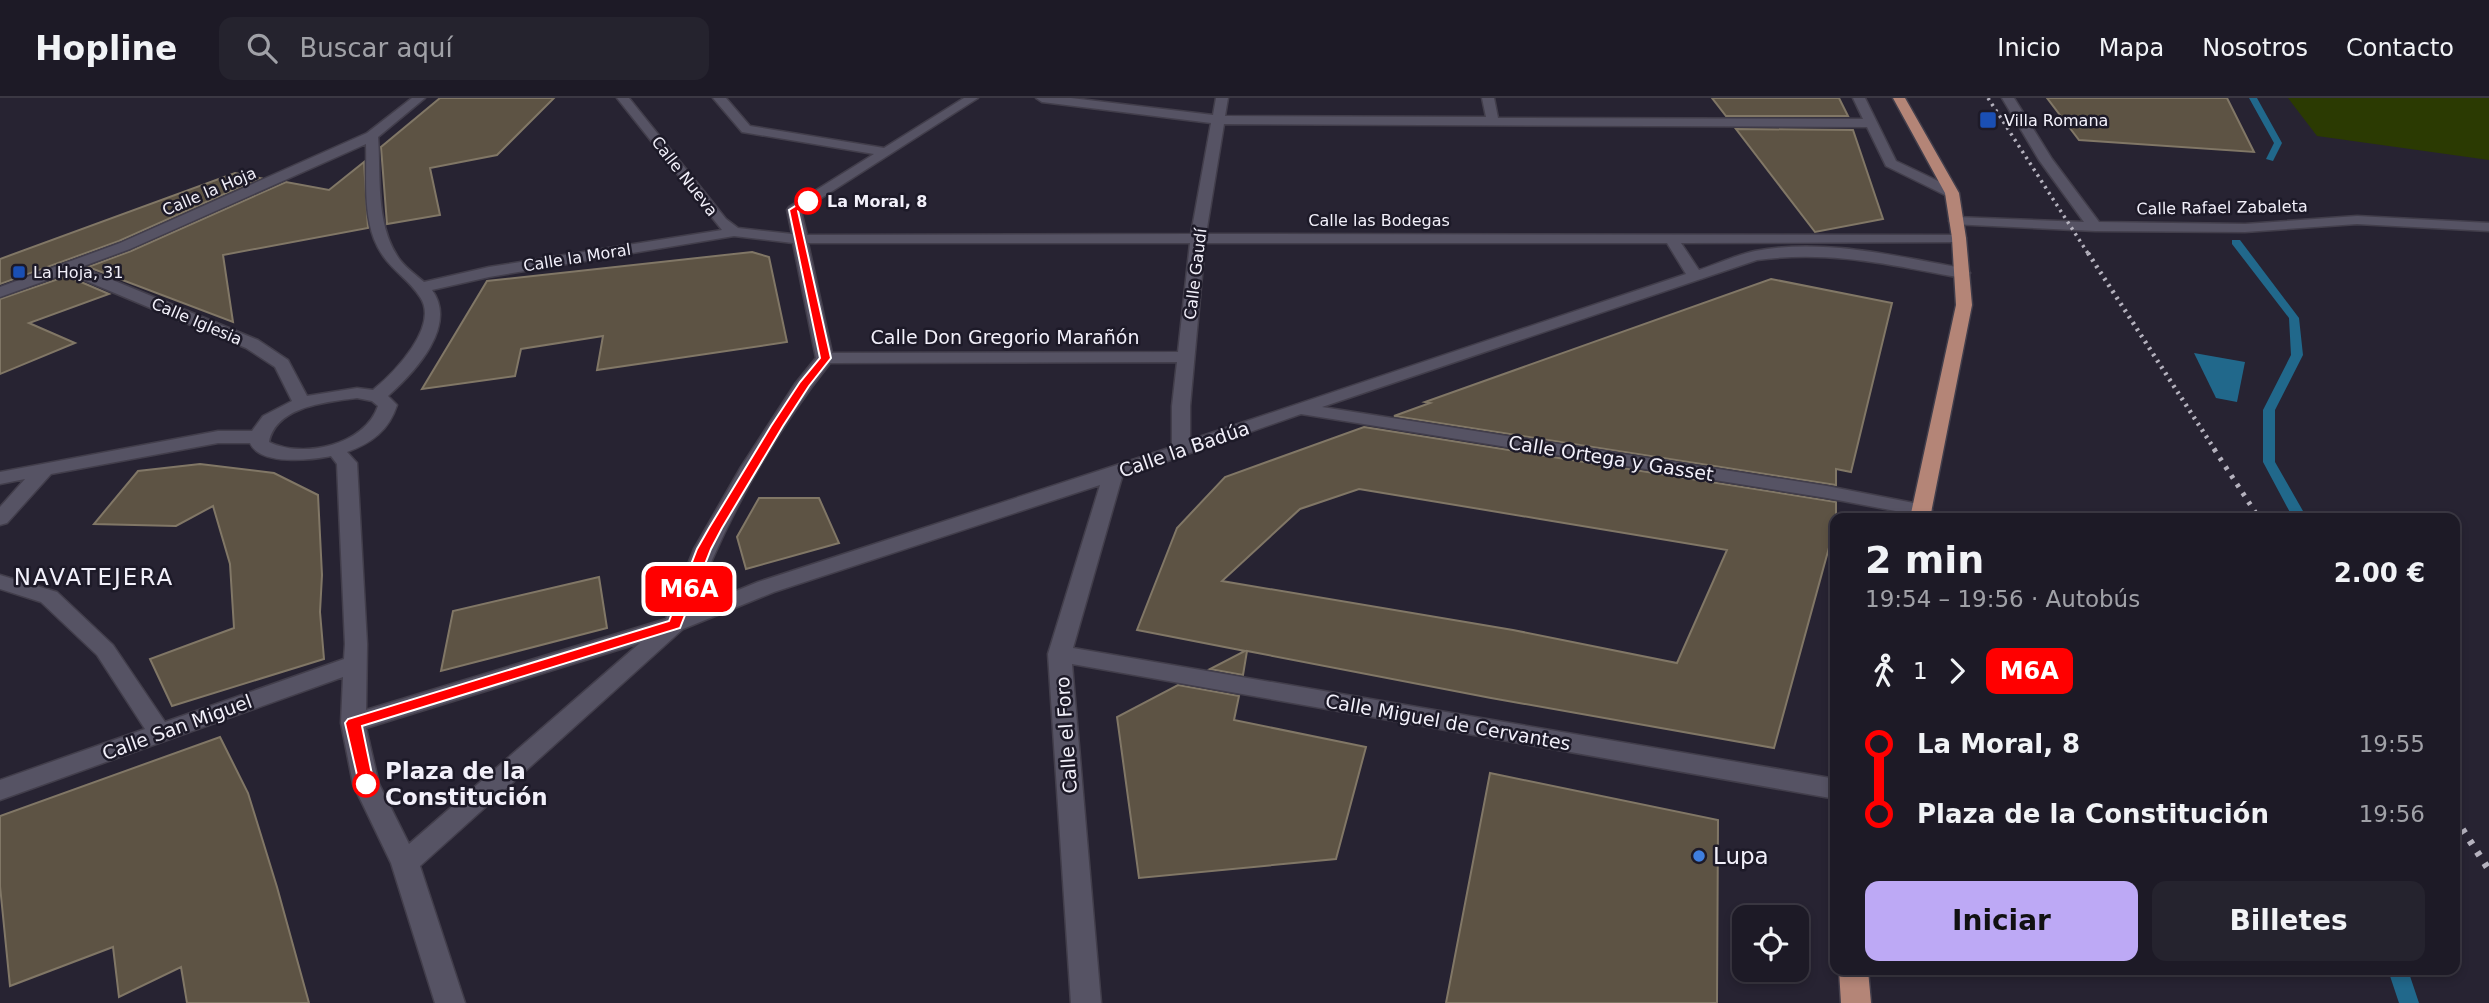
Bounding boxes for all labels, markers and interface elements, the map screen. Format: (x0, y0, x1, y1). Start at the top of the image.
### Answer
search box (219, 17, 709, 80)
text: Hopline (35, 29, 177, 68)
icon: search (243, 29, 281, 67)
text: Buscar aquí (299, 33, 453, 63)
text: Inicio (1997, 34, 2061, 62)
text: Mapa (2099, 34, 2164, 62)
text: Nosotros (2202, 34, 2308, 62)
text: Contacto (2346, 34, 2454, 62)
marker: Villa Romana (1978, 110, 1998, 130)
place label: Villa Romana (2004, 111, 2108, 130)
street label: Calle Nueva (648, 133, 722, 220)
street label: Calle la Hoja (159, 163, 259, 220)
marker: La Moral, 8 (795, 188, 821, 214)
place label: La Moral, 8 (827, 192, 927, 211)
street label: Calle Rafael Zabaleta (2136, 197, 2308, 218)
street label: Calle las Bodegas (1308, 211, 1450, 230)
street label: Calle Gaudí (1180, 227, 1211, 321)
street label: Calle la Moral (522, 240, 632, 275)
place label: La Hoja, 31 (33, 263, 123, 282)
marker: La Hoja, 31 (11, 264, 27, 280)
street label: Calle Iglesia (149, 294, 245, 349)
street label: Calle Don Gregorio Marañón (871, 326, 1139, 348)
street label: Calle la Badúa (1116, 416, 1252, 482)
street label: Calle Ortega y Gasset (1507, 431, 1715, 485)
text: 2 min (1865, 538, 1984, 582)
text: 2.00 € (2334, 558, 2425, 588)
district label: NAVATEJERA (14, 564, 174, 590)
line badge: M6A (649, 566, 729, 612)
text: M6A (659, 575, 719, 603)
text: 19:54 – 19:56 · Autobús (1865, 586, 2140, 612)
icon: walk (1865, 652, 1903, 690)
icon: forward (1938, 652, 1976, 690)
text: M6A (2000, 657, 2059, 685)
text: 1 (1913, 658, 1928, 684)
street label: Calle el Foro (1051, 676, 1081, 794)
street label: Calle San Miguel (99, 690, 255, 764)
street label: Calle Miguel de Cervantes (1324, 690, 1572, 754)
text: La Moral, 8 (1917, 729, 2080, 759)
text: 19:55 (2359, 731, 2425, 757)
place label: Plaza de la Constitución (385, 758, 548, 810)
marker: Plaza de la Constitución (353, 771, 379, 797)
text: Plaza de la Constitución (1917, 799, 2269, 829)
text: 19:56 (2359, 801, 2425, 827)
place label: Lupa (1713, 843, 1769, 869)
marker: Lupa (1691, 848, 1707, 864)
button: Iniciar (1865, 881, 2138, 961)
button: Billetes (2152, 881, 2425, 961)
map controls (1732, 905, 1809, 982)
button: locate (1732, 905, 1809, 982)

